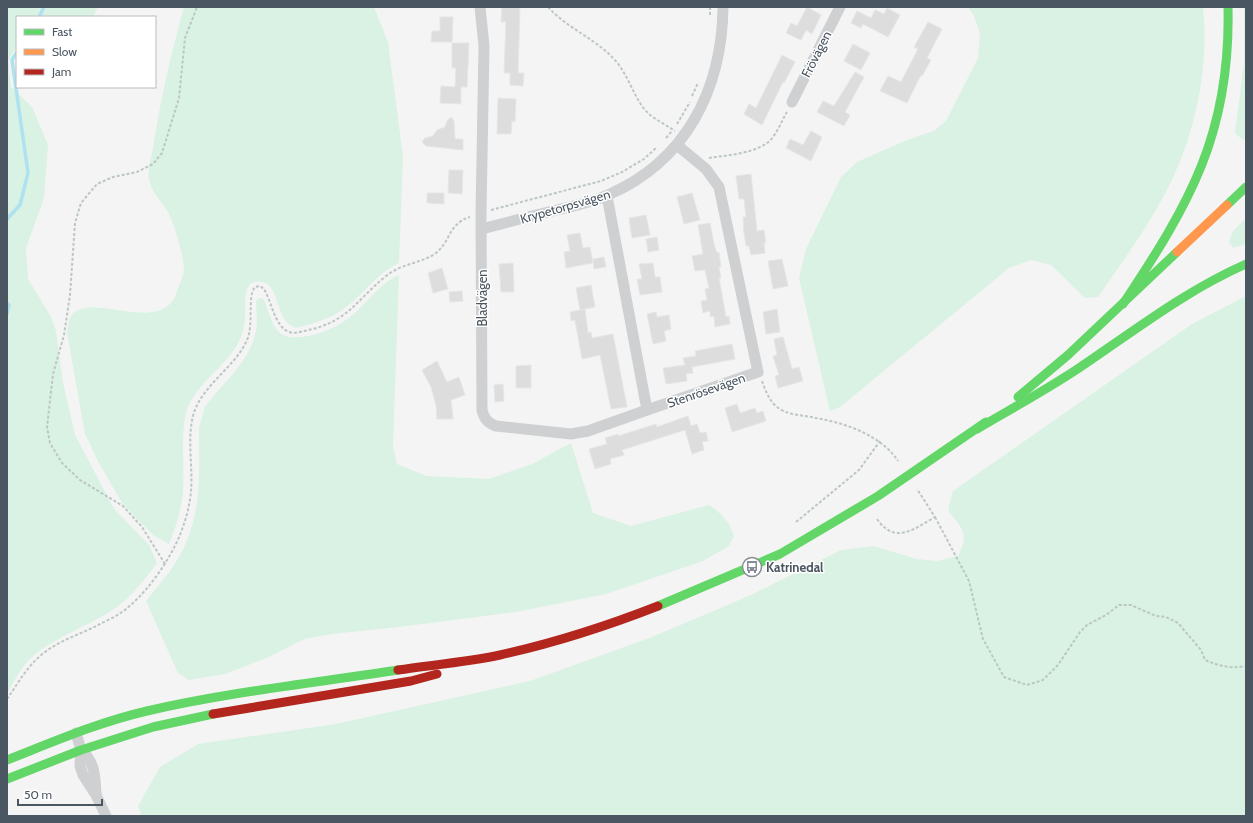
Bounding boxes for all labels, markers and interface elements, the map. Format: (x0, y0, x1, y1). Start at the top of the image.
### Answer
legend (16, 16, 156, 88)
text: Fast (52, 24, 72, 39)
street label: Frövägen (797, 28, 835, 80)
text: Slow (52, 44, 77, 59)
text: Jam (51, 64, 71, 79)
street label: Krypetorpsvägen (518, 185, 612, 227)
street label: Bladvägen (474, 269, 490, 327)
street label: Stenrösevägen (665, 369, 747, 411)
bus stop icon: Katrinedal (741, 556, 763, 578)
place label: Katrinedal (766, 559, 824, 575)
scale bar (18, 781, 102, 807)
text: 50 m (24, 787, 52, 802)

